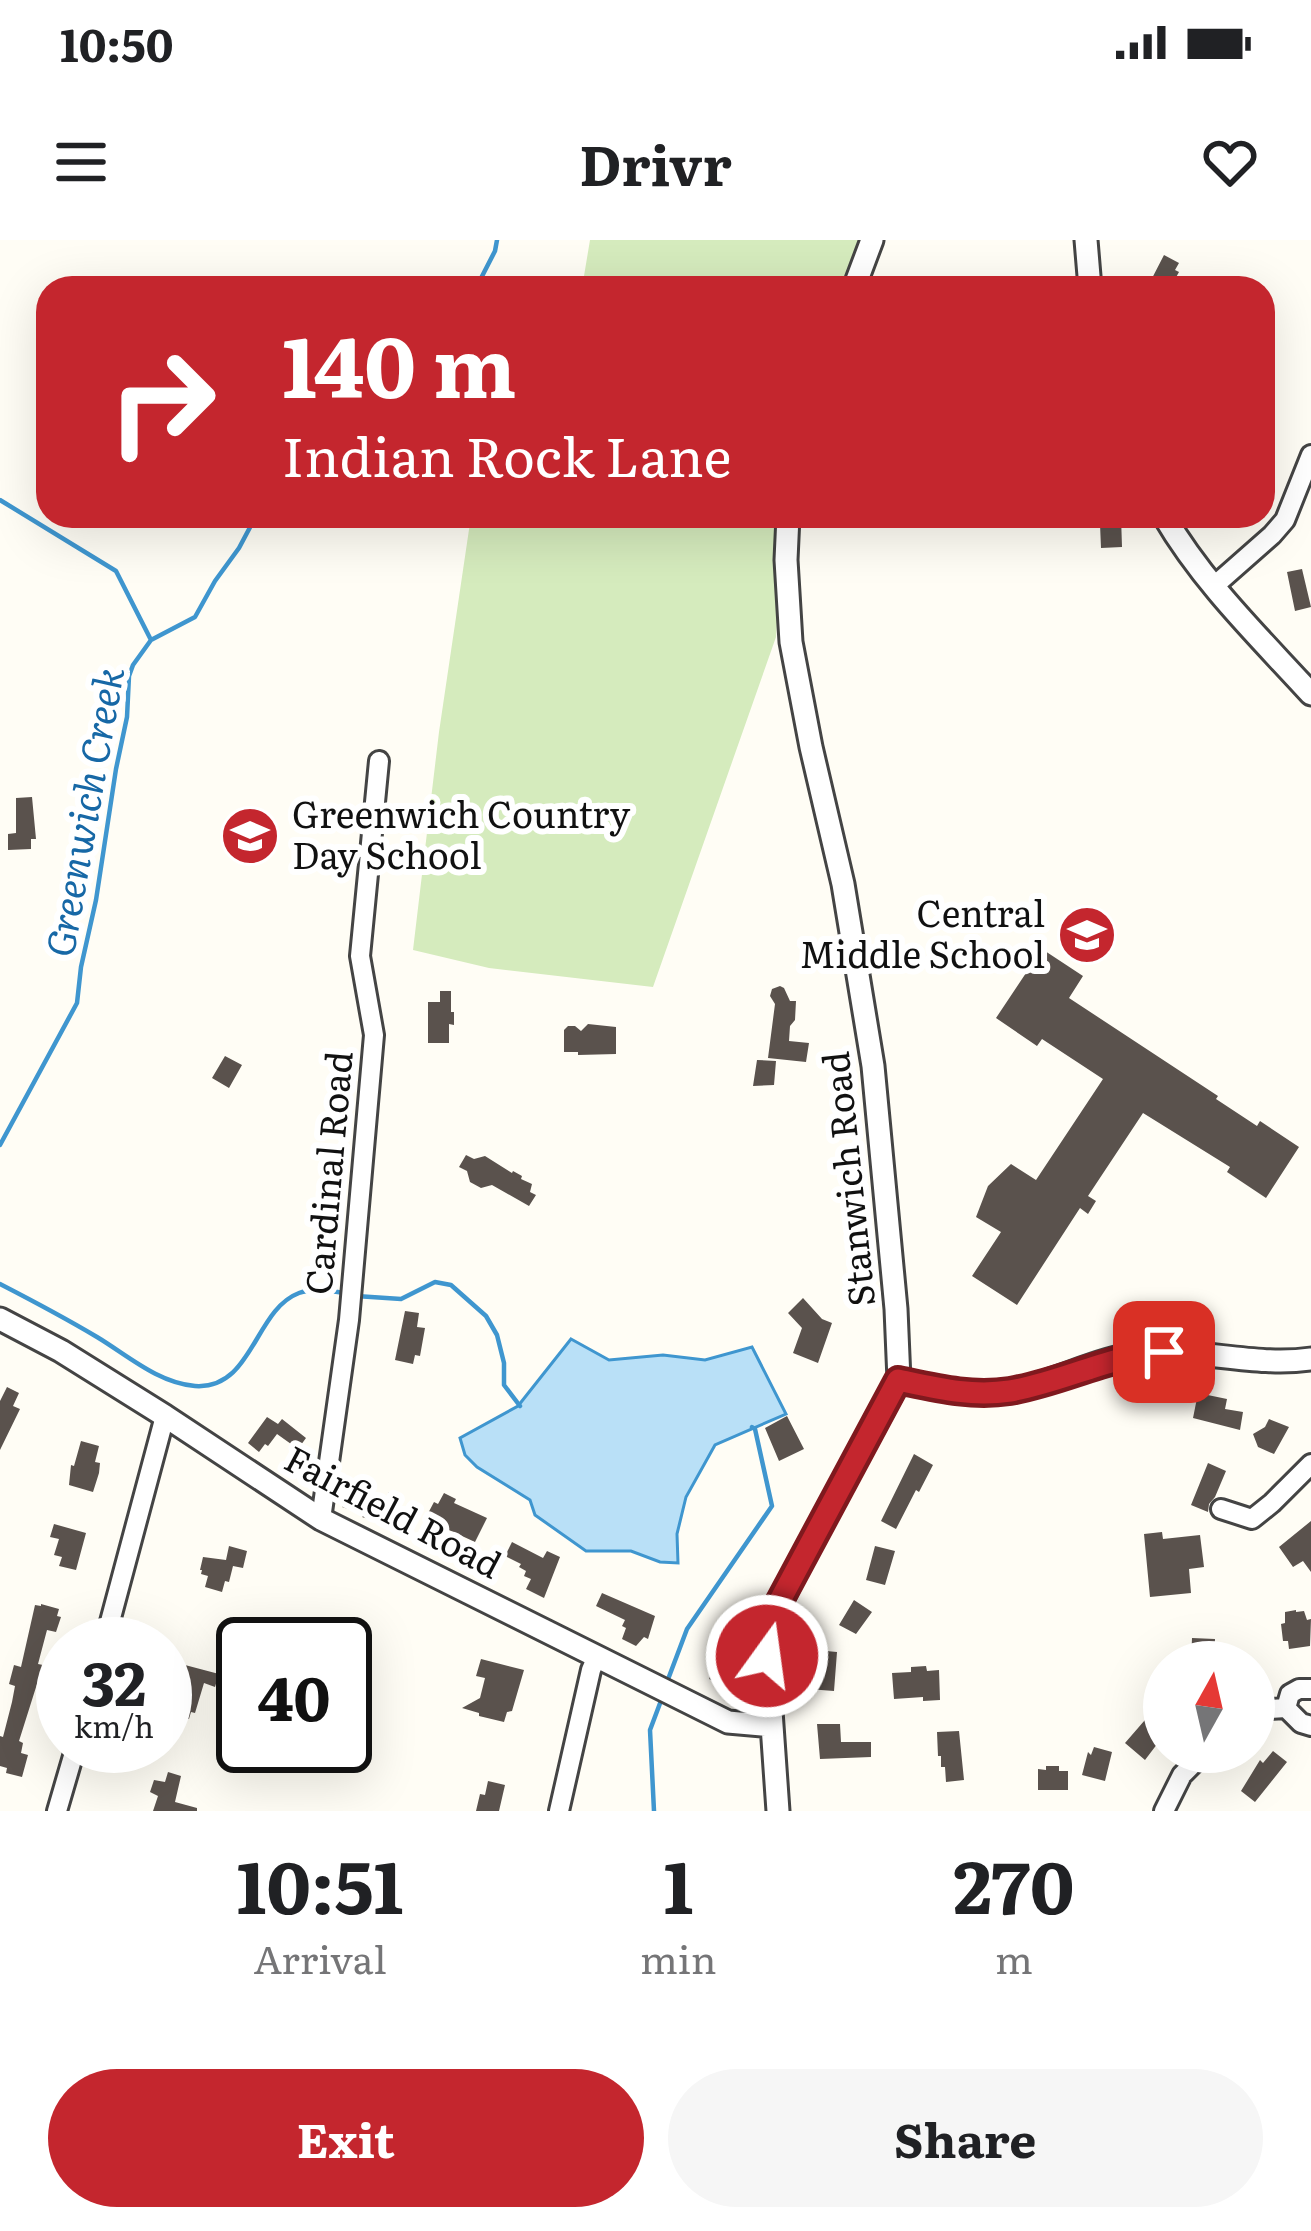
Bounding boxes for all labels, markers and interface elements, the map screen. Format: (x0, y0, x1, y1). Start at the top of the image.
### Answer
text: 10:50 (60, 9, 173, 76)
text: Drivr (579, 122, 732, 203)
icon: menu (48, 129, 114, 195)
icon: heart (1197, 129, 1263, 195)
text: 140 m (282, 299, 517, 424)
icon: right (84, 324, 240, 480)
text: Indian Rock Lane (282, 413, 732, 494)
water label: Greenwich Creek (28, 661, 136, 961)
place label: Greenwich Country Day School (292, 786, 630, 880)
school or university icon: Greenwich Country Day School (219, 805, 281, 867)
place label: Central Middle School (799, 885, 1045, 979)
school or university icon: Central Middle School (1056, 904, 1118, 966)
street label: Cardinal Road (289, 1049, 364, 1297)
street label: Stanwich Road (807, 1049, 886, 1309)
pin (1113, 1301, 1215, 1403)
icon: arrive (1131, 1319, 1197, 1385)
street label: Fairfield Road (276, 1430, 512, 1589)
position arrow (704, 1593, 830, 1719)
speed limit sign: 40 (216, 1617, 372, 1773)
text: 32 (82, 1635, 146, 1724)
north arrow (1143, 1641, 1275, 1773)
map controls (1143, 1641, 1275, 1773)
text: km/h (74, 1703, 154, 1747)
text: 10:51 (237, 1829, 403, 1936)
text: 1 (663, 1829, 693, 1936)
text: 270 (953, 1829, 1074, 1936)
text: Arrival (253, 1928, 387, 1986)
text: min (640, 1928, 717, 1986)
text: m (995, 1928, 1033, 1986)
button: Exit (48, 2069, 644, 2207)
button: Share (668, 2069, 1263, 2207)

